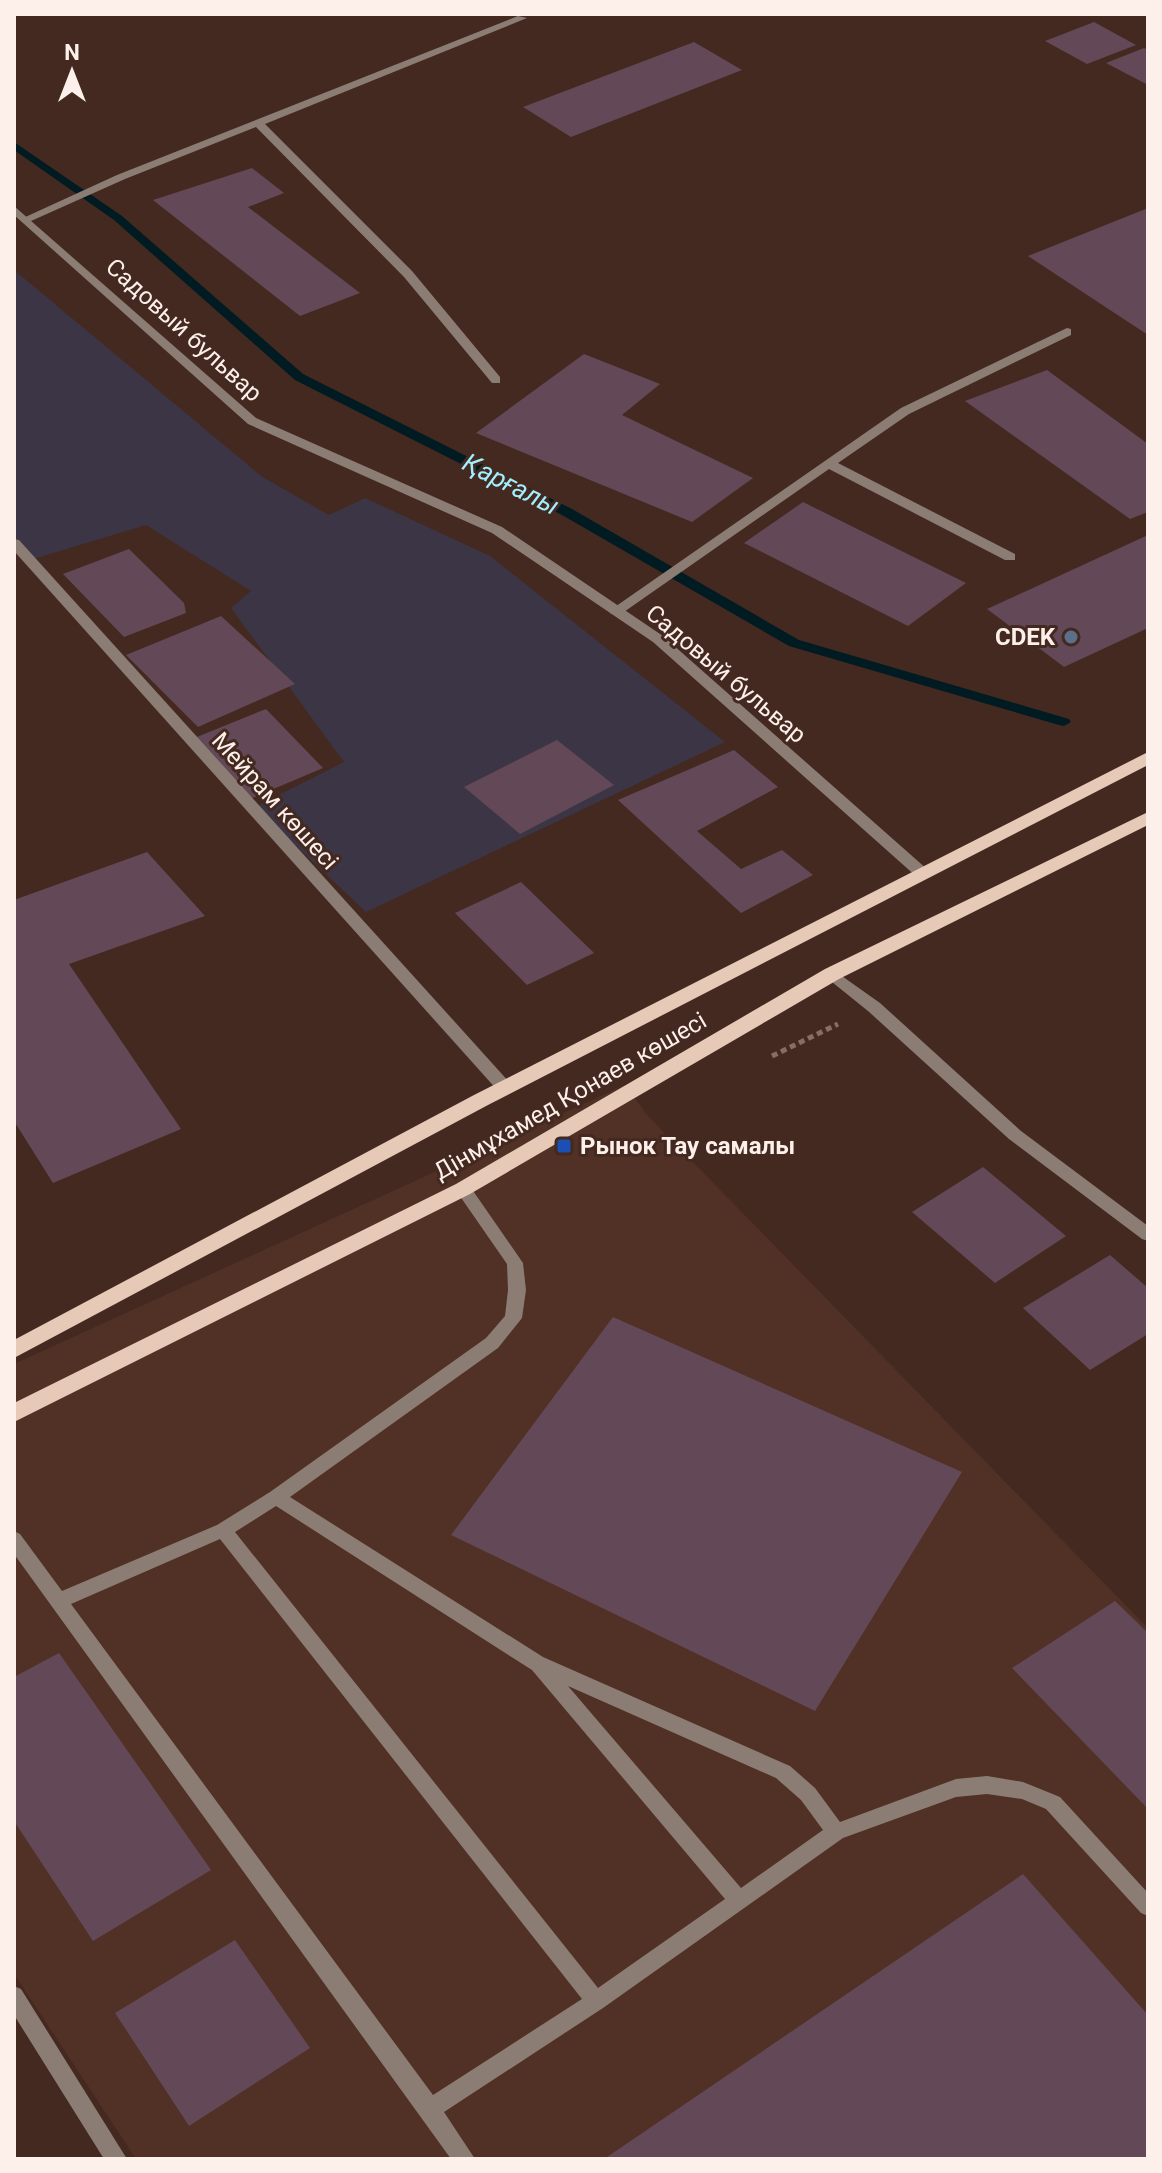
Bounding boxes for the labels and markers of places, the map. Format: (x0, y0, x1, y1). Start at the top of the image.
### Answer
place label: CDEK (995, 623, 1056, 651)
marker: CDEK (1062, 628, 1080, 646)
place label: Рынок Тау самалы (580, 1132, 795, 1160)
marker: Рынок Тау самалы (555, 1137, 573, 1155)

